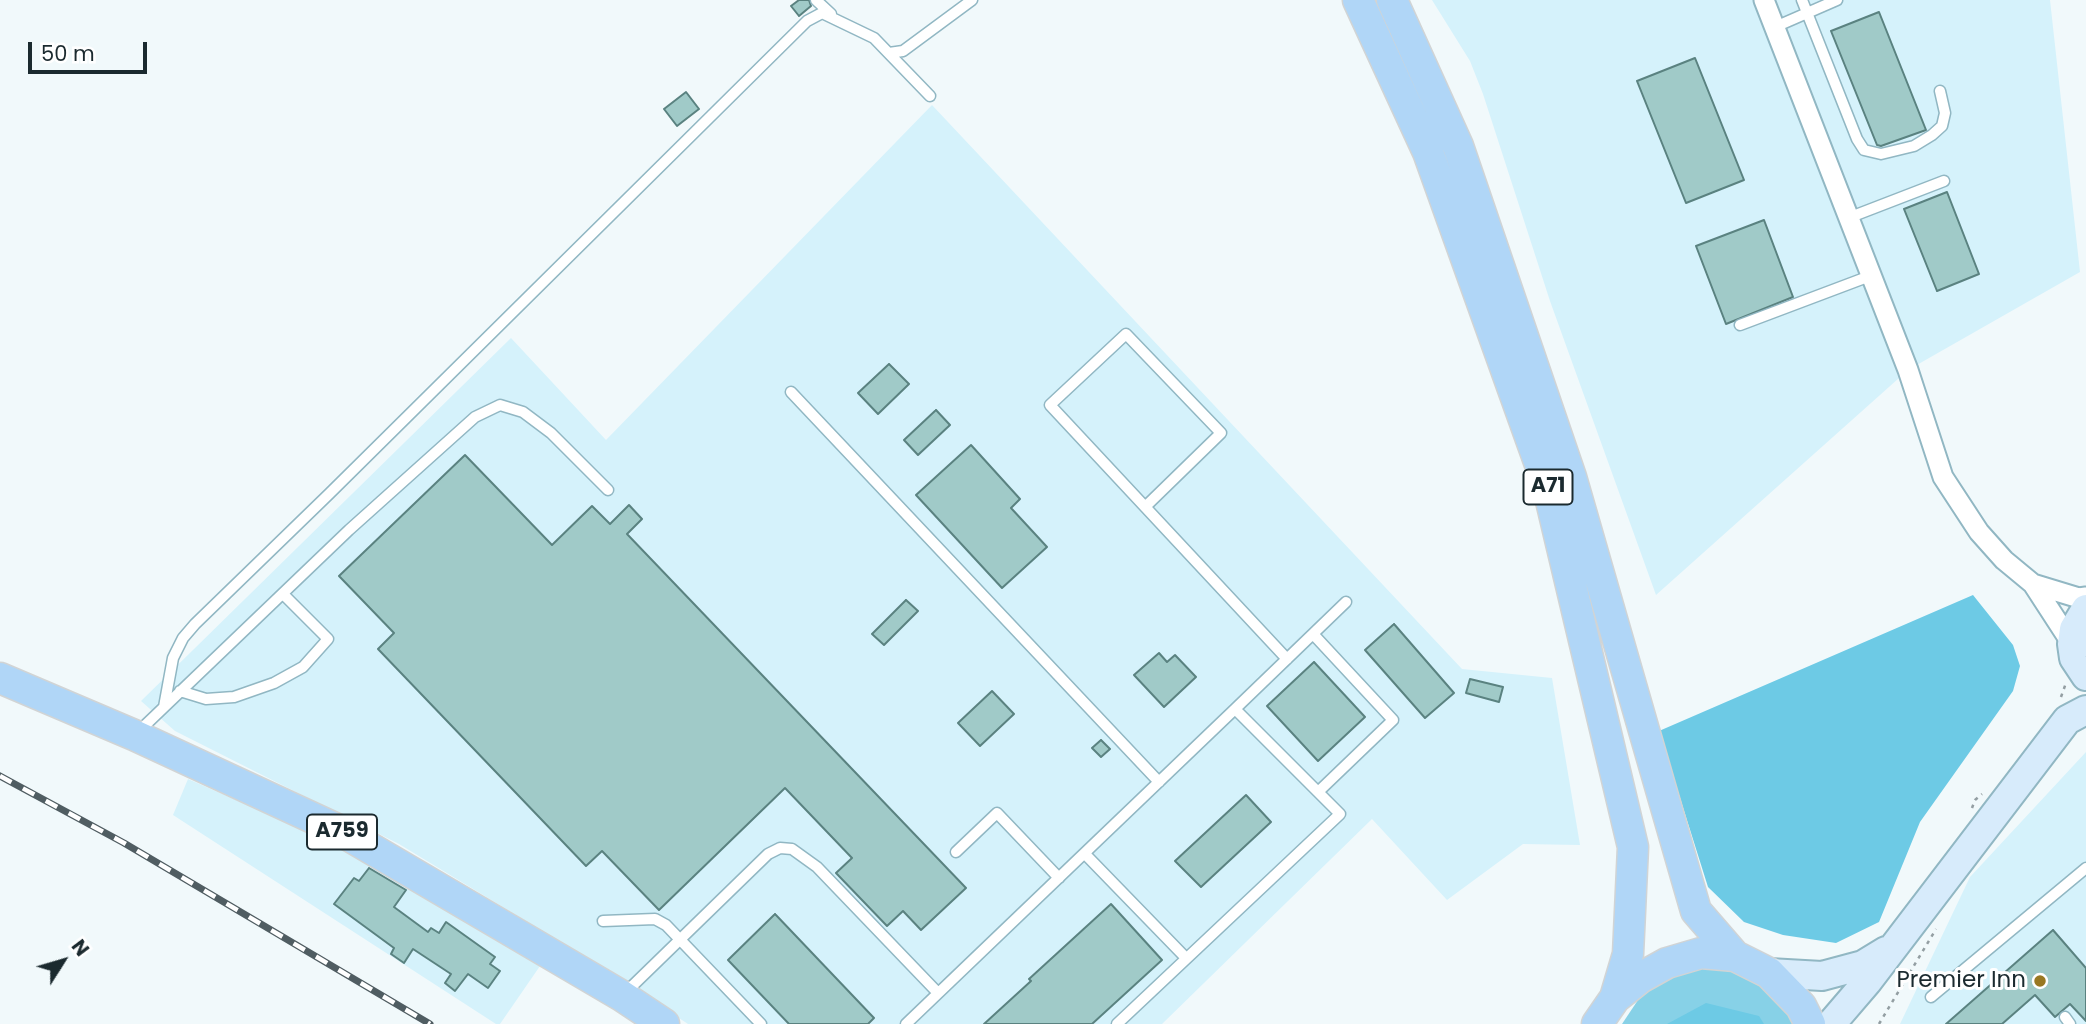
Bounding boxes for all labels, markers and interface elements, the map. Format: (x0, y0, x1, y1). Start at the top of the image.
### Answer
scale bar (32, 28, 150, 72)
text: 50 m (41, 39, 95, 68)
road number: A71 (1524, 470, 1572, 504)
road number: A759 (307, 814, 377, 850)
north arrow (28, 926, 98, 996)
text: N (65, 934, 95, 962)
place label: Premier Inn (1896, 967, 2026, 995)
marker: Premier Inn (2032, 973, 2048, 989)

